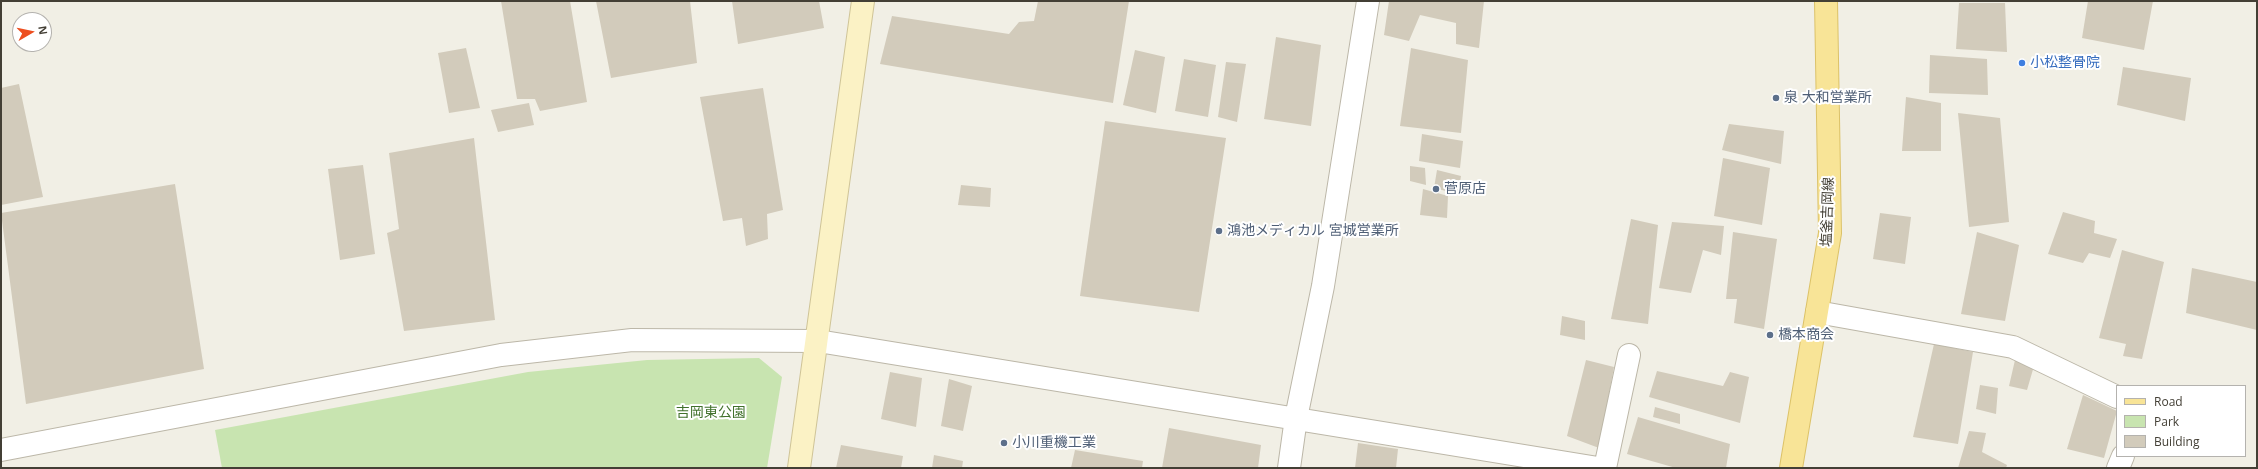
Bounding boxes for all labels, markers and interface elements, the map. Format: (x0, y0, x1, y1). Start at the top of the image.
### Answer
north arrow (12, 12, 52, 52)
text: N (35, 25, 51, 36)
place label: 小松整骨院 (2030, 55, 2100, 71)
marker: 小松整骨院 (2017, 58, 2027, 68)
place label: 泉 大和営業所 (1784, 90, 1872, 106)
marker: 泉 大和営業所 (1771, 93, 1781, 103)
street label: 塩釜吉岡線 (1818, 177, 1838, 247)
place label: 菅原店 (1444, 181, 1486, 197)
marker: 菅原店 (1431, 184, 1441, 194)
place label: 鴻池メディカル 宮城営業所 (1227, 223, 1399, 239)
marker: 鴻池メディカル 宮城営業所 (1214, 226, 1224, 236)
place label: 橋本商会 (1778, 327, 1834, 343)
marker: 橋本商会 (1765, 330, 1775, 340)
legend (2116, 385, 2246, 457)
text: Road (2154, 393, 2183, 410)
park label: 吉岡東公園 (676, 405, 746, 421)
text: Park (2154, 413, 2179, 430)
text: Building (2154, 433, 2199, 450)
place label: 小川重機工業 (1012, 435, 1096, 451)
marker: 小川重機工業 (999, 438, 1009, 448)

